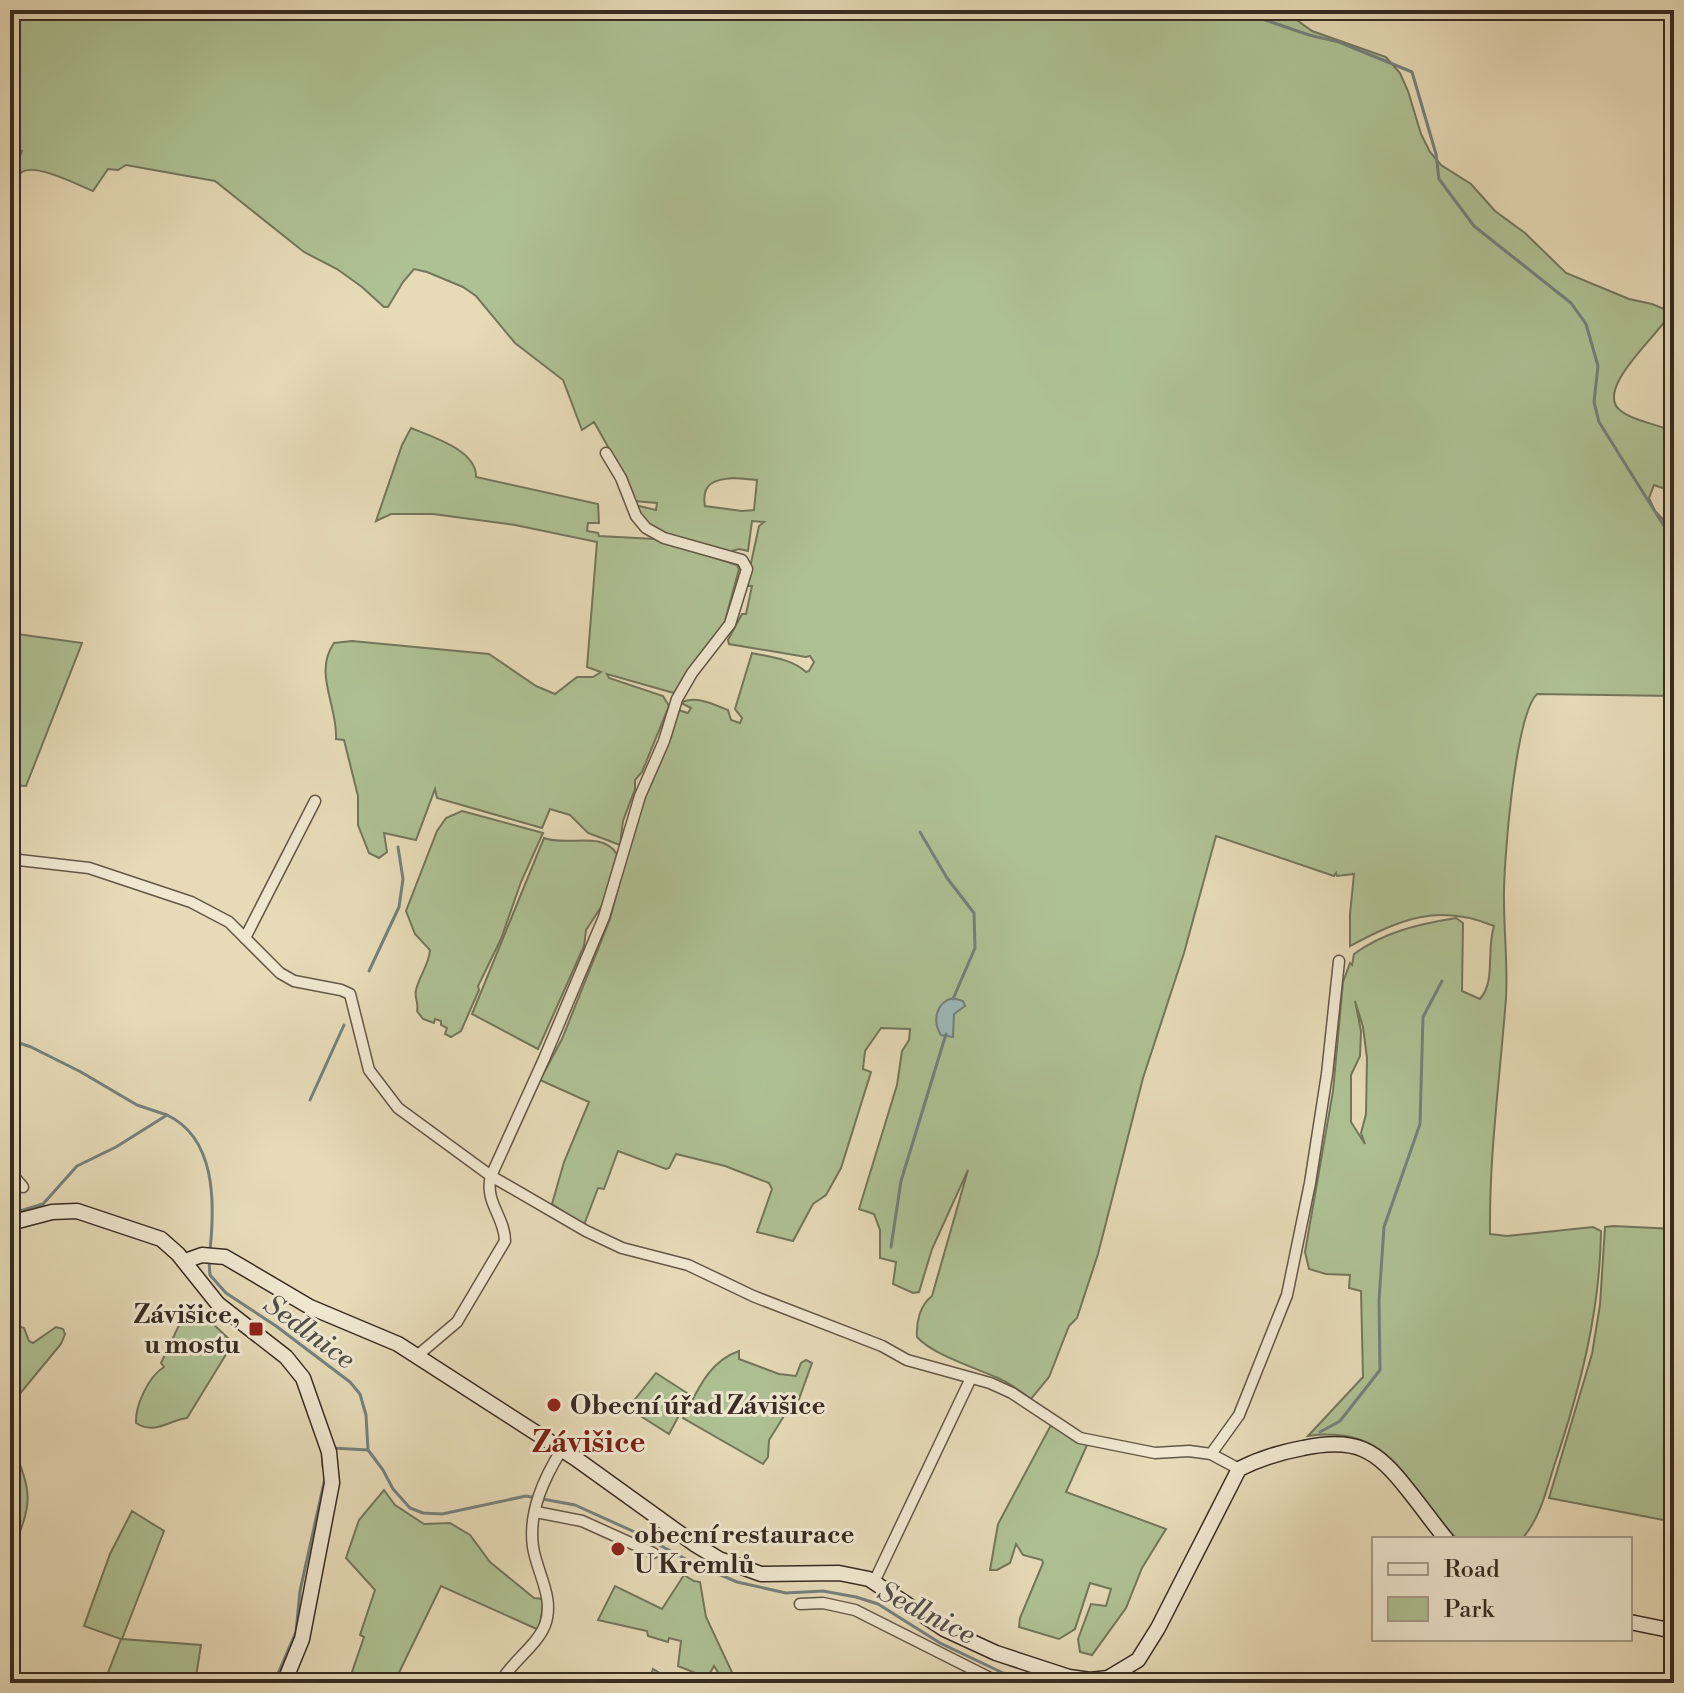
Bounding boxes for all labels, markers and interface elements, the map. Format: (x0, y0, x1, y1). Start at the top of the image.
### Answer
water label: Sedlnice (257, 1287, 362, 1377)
place label: Závišice, u mostu (134, 1299, 240, 1361)
marker: Závišice, u mostu (247, 1320, 265, 1338)
place label: Obecní úřad Závišice (570, 1390, 825, 1422)
marker: Obecní úřad Závišice (545, 1396, 563, 1414)
district label: Závišice (532, 1424, 646, 1462)
place label: obecní restaurace U Kremlů (634, 1519, 854, 1581)
legend (1372, 1537, 1632, 1641)
marker: obecní restaurace U Kremlů (609, 1540, 627, 1558)
text: Road (1444, 1555, 1500, 1585)
water label: Sedlnice (872, 1574, 981, 1653)
text: Park (1444, 1595, 1495, 1625)

